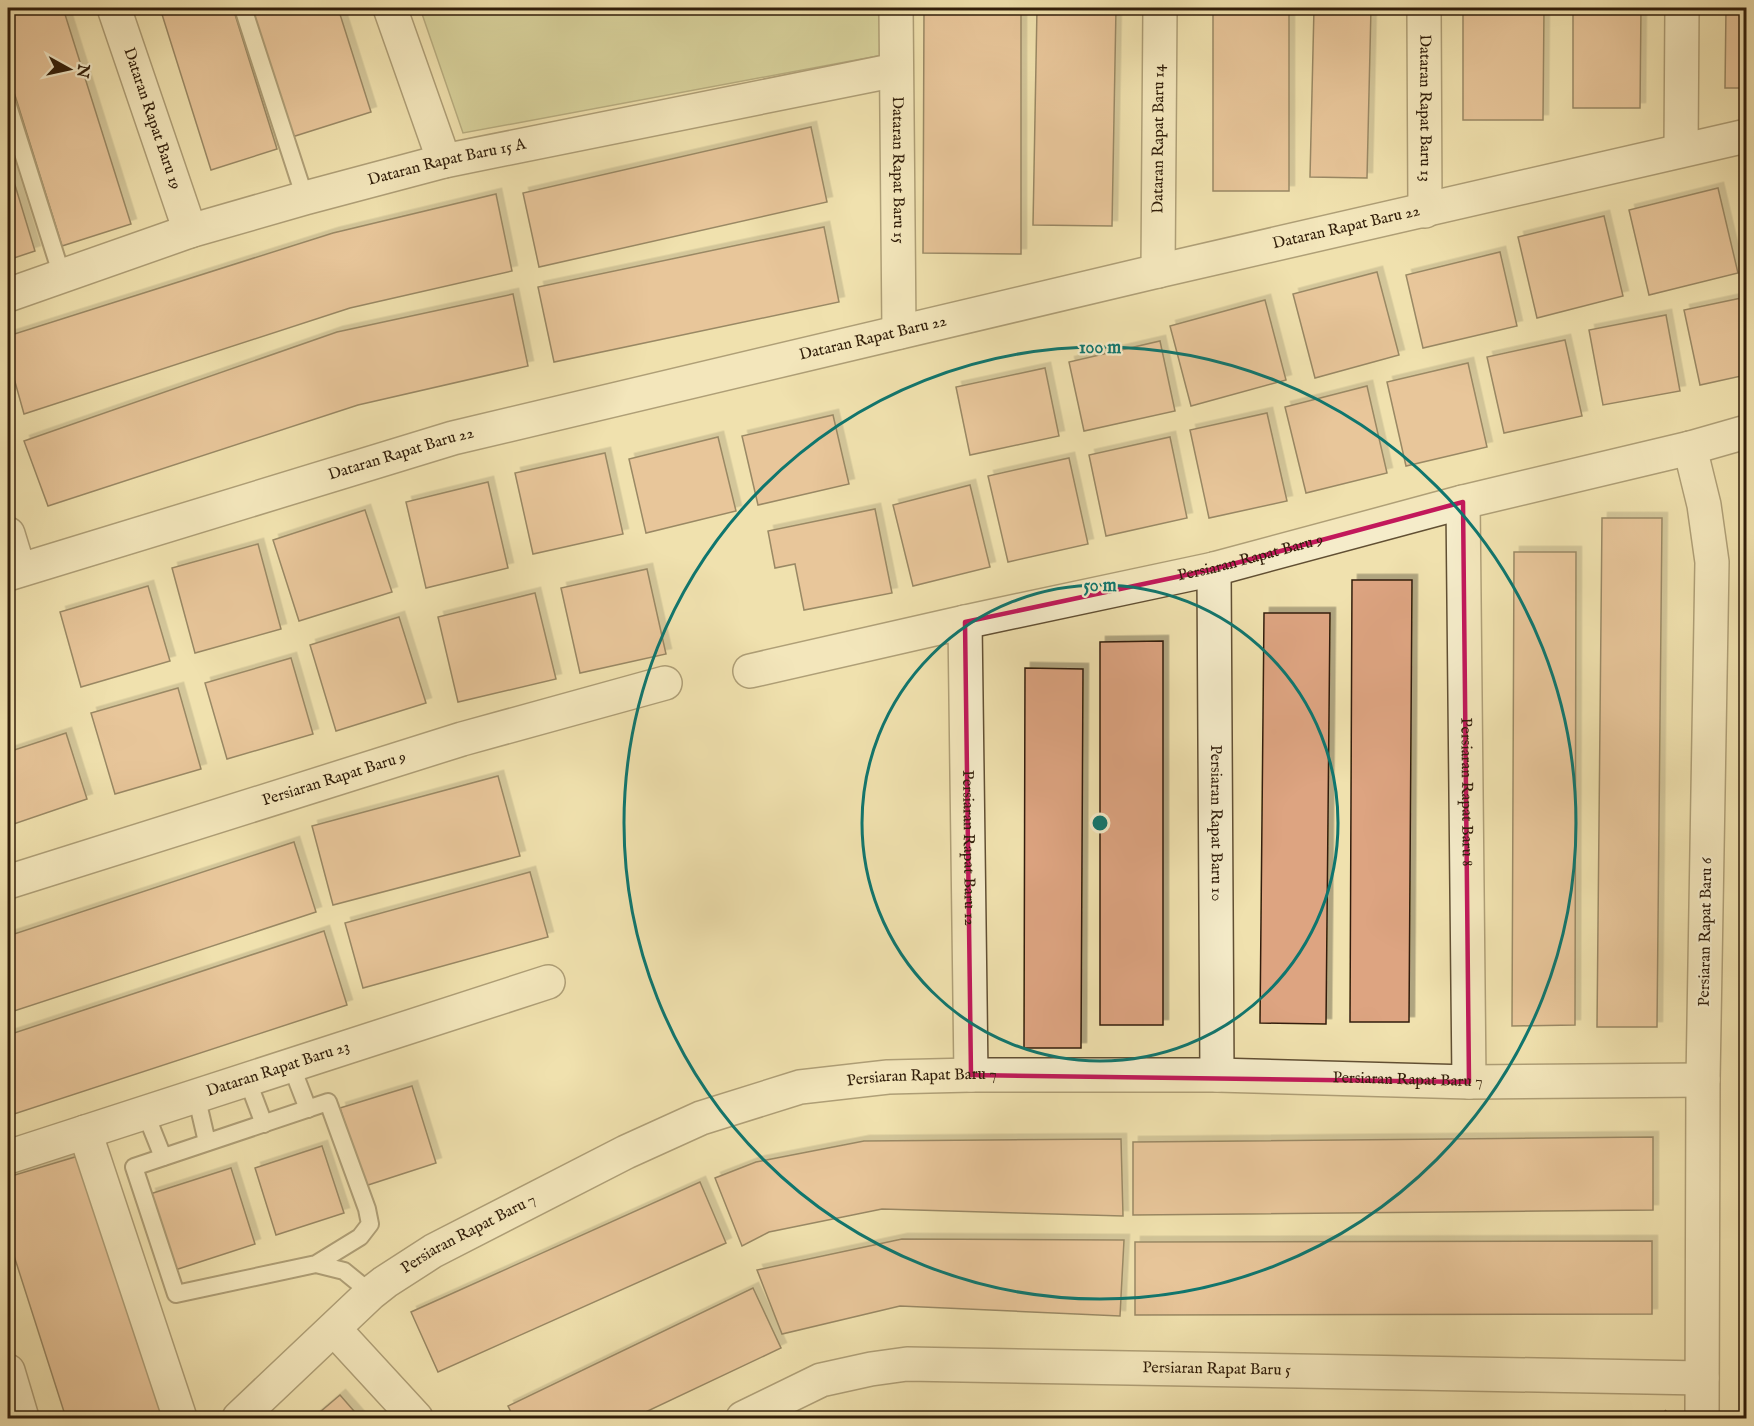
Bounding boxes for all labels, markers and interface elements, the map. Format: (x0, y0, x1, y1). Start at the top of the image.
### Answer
street label: Dataran Rapat Baru 13 (1414, 34, 1435, 182)
north arrow (39, 39, 99, 99)
street label: Dataran Rapat Baru 19 (118, 45, 185, 192)
text: N (71, 62, 93, 79)
street label: Dataran Rapat Baru 14 (1148, 64, 1170, 214)
street label: Dataran Rapat Baru 15 (887, 96, 908, 244)
street label: Dataran Rapat Baru 15 A (366, 134, 529, 191)
street label: Dataran Rapat Baru 22 (1271, 201, 1422, 254)
street label: Dataran Rapat Baru 22 (797, 311, 949, 366)
text: 100 m (1079, 337, 1121, 360)
street label: Dataran Rapat Baru 22 (326, 423, 476, 485)
street label: Persiaran Rapat Baru 9 (1176, 530, 1326, 586)
text: 50 m (1083, 575, 1117, 598)
street label: Persiaran Rapat Baru 8 (1455, 717, 1477, 867)
street label: Persiaran Rapat Baru 10 (1205, 745, 1226, 901)
street label: Persiaran Rapat Baru 9 (260, 747, 409, 811)
street label: Persiaran Rapat Baru 12 (957, 770, 979, 926)
centre of rings (1090, 813, 1110, 833)
street label: Persiaran Rapat Baru 6 (1695, 857, 1717, 1007)
street label: Dataran Rapat Baru 23 (204, 1037, 352, 1102)
street label: Persiaran Rapat Baru 7 (846, 1065, 997, 1092)
street label: Persiaran Rapat Baru 7 (1332, 1068, 1483, 1092)
street label: Persiaran Rapat Baru 7 (397, 1190, 539, 1279)
street label: Persiaran Rapat Baru 5 (1142, 1358, 1291, 1381)

